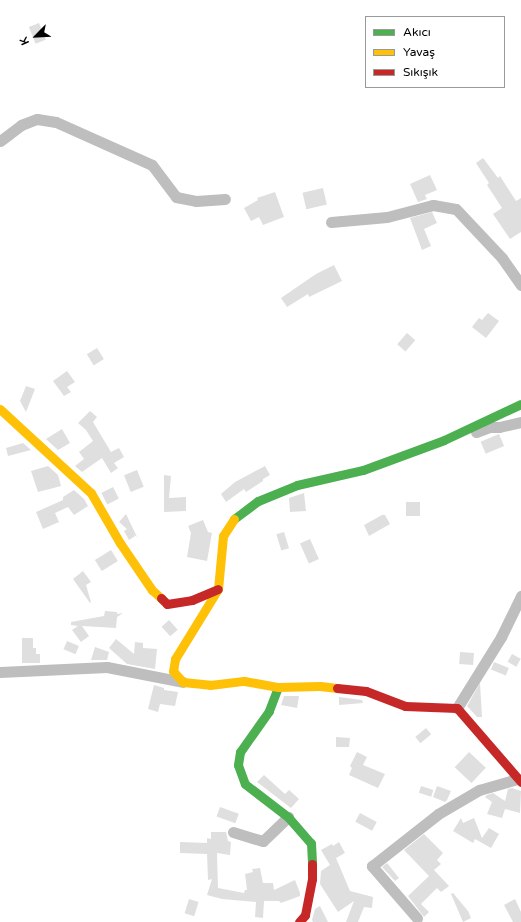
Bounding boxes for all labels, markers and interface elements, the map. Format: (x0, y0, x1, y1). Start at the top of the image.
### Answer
north arrow (16, 16, 56, 56)
legend (365, 16, 505, 88)
text: Akıcı (403, 25, 431, 39)
text: K (17, 35, 32, 47)
text: Yavaş (403, 45, 435, 59)
text: Sıkışık (403, 65, 438, 79)

